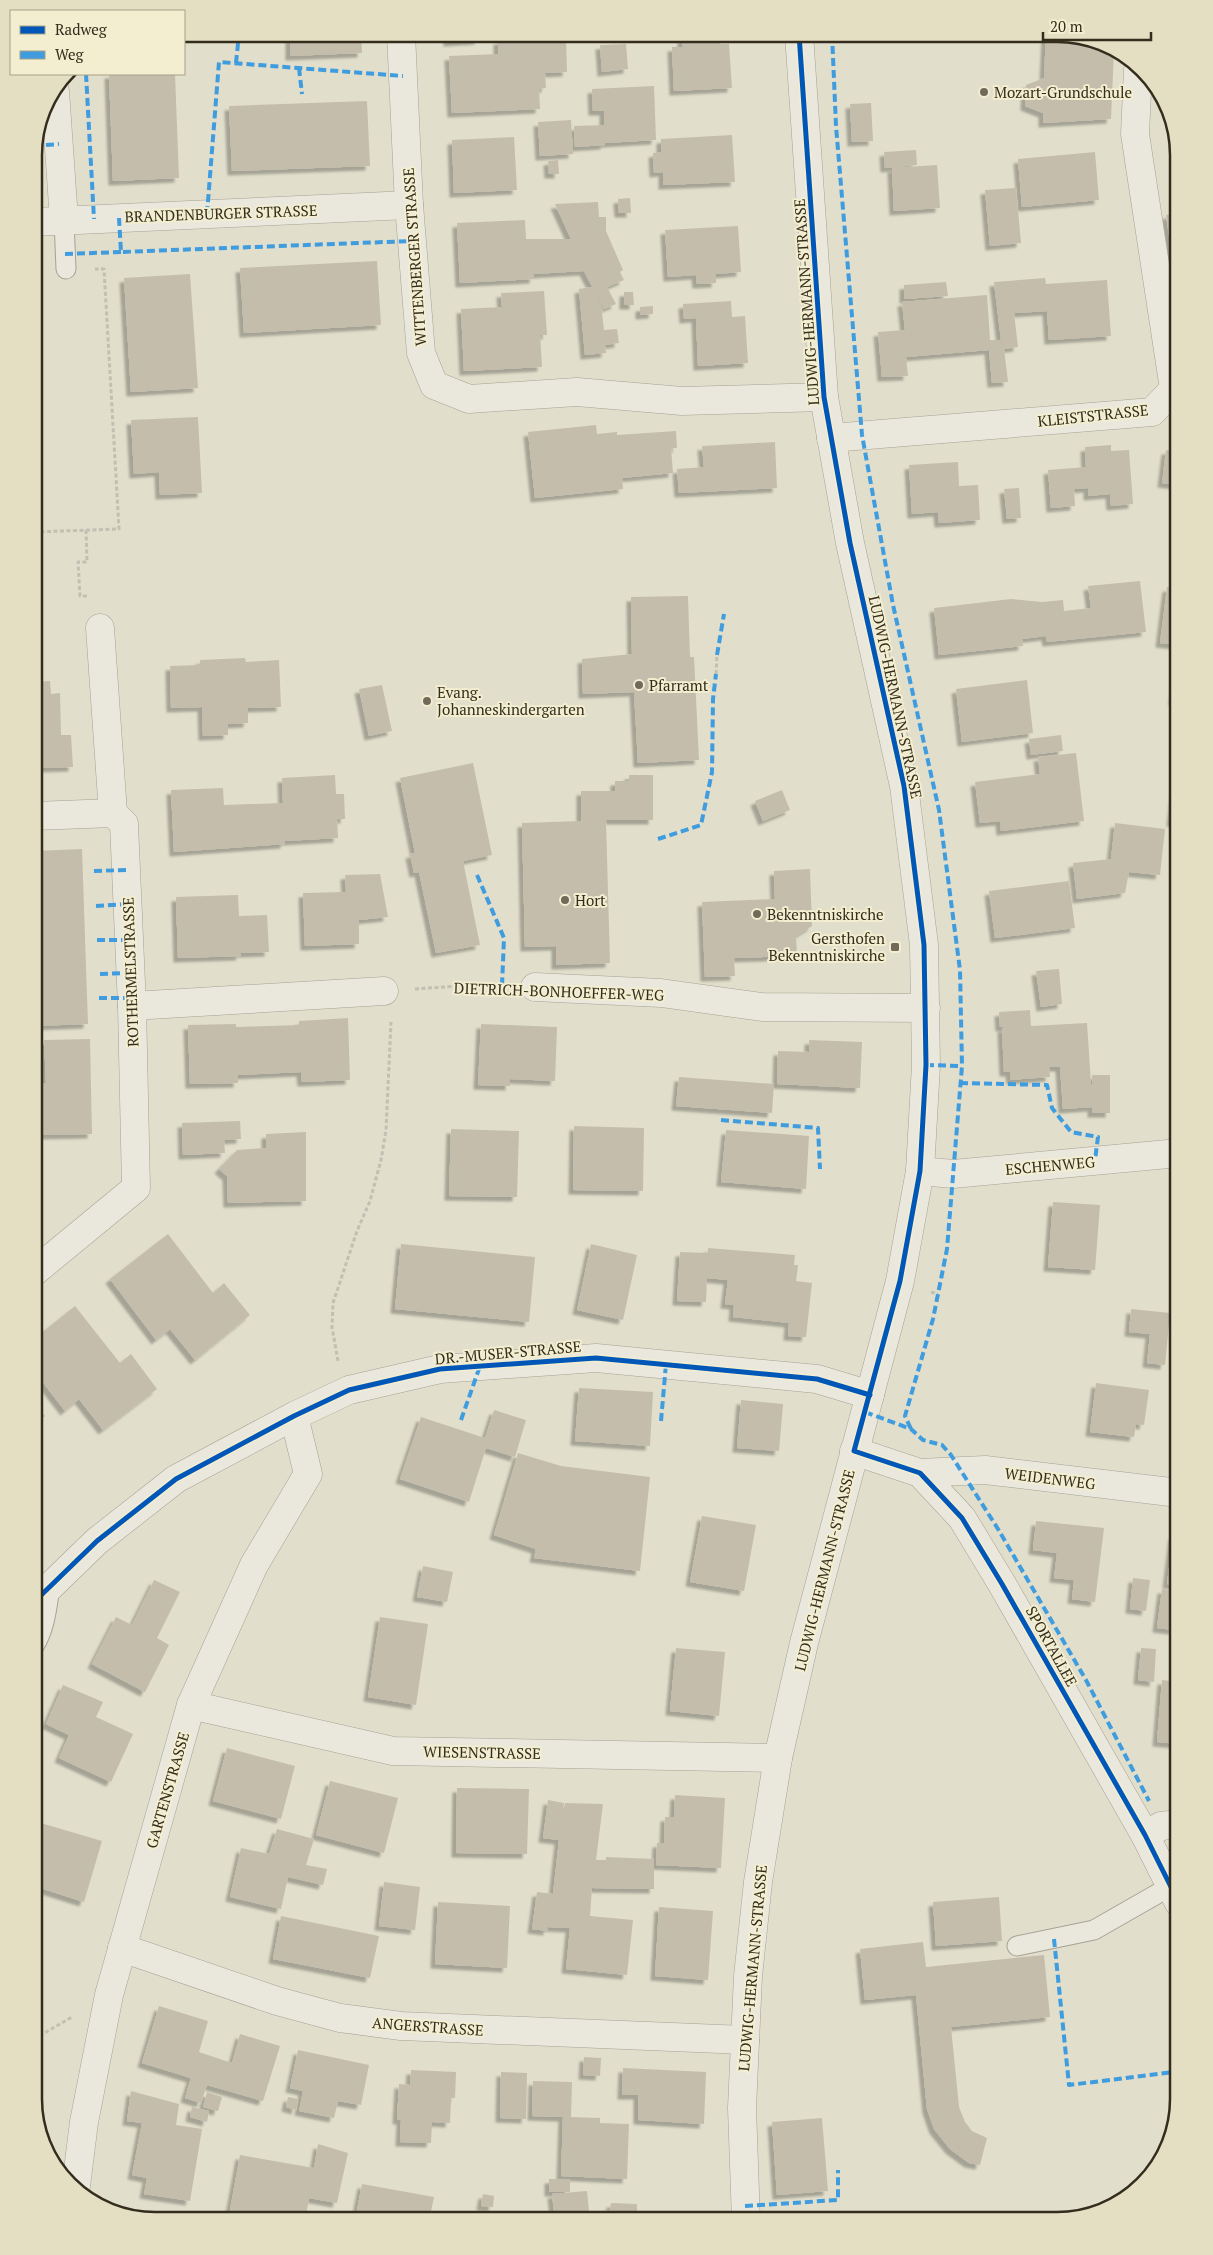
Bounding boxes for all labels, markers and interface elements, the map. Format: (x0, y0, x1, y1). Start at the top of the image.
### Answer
legend (10, 10, 185, 75)
scale bar (1043, 10, 1150, 42)
text: 20 m (1050, 16, 1083, 36)
text: Radweg (55, 19, 108, 39)
text: Weg (55, 44, 85, 64)
place label: Mozart-Grundschule (994, 82, 1132, 102)
marker: Mozart-Grundschule (978, 86, 990, 98)
street label: WITTENBERGER STRASSE (398, 167, 430, 347)
street label: LUDWIG-HERMANN-STRASSE (789, 198, 823, 406)
street label: BRANDENBURGER STRASSE (124, 200, 318, 226)
street label: KLEISTSTRASSE (1037, 399, 1149, 431)
street label: LUDWIG-HERMANN-STRASSE (865, 594, 927, 800)
place label: Pfarramt (649, 675, 709, 695)
marker: Pfarramt (633, 679, 645, 691)
place label: Evang. Johanneskindergarten (437, 682, 585, 719)
marker: Evang. Johanneskindergarten (421, 695, 433, 707)
place label: Hort (575, 890, 606, 910)
marker: Hort (559, 894, 571, 906)
street label: ROTHERMELSTRASSE (117, 897, 143, 1047)
place label: Bekenntniskirche (767, 904, 884, 924)
marker: Bekenntniskirche (751, 908, 763, 920)
place label: Gersthofen Bekenntniskirche (768, 928, 885, 965)
marker: Gersthofen Bekenntniskirche (889, 941, 901, 953)
street label: DIETRICH-BONHOEFFER-WEG (453, 977, 665, 1005)
street label: ESCHENWEG (1004, 1151, 1096, 1179)
street label: DR.-MUSER-STRASSE (434, 1336, 582, 1368)
street label: WEIDENWEG (1003, 1463, 1097, 1494)
street label: LUDWIG-HERMANN-STRASSE (789, 1467, 859, 1673)
street label: SPORTALLEE (1022, 1602, 1082, 1690)
street label: GARTENSTRASSE (141, 1729, 193, 1851)
street label: WIESENSTRASSE (423, 1741, 541, 1763)
street label: LUDWIG-HERMANN-STRASSE (733, 1864, 771, 2072)
street label: ANGERSTRASSE (372, 2012, 484, 2040)

